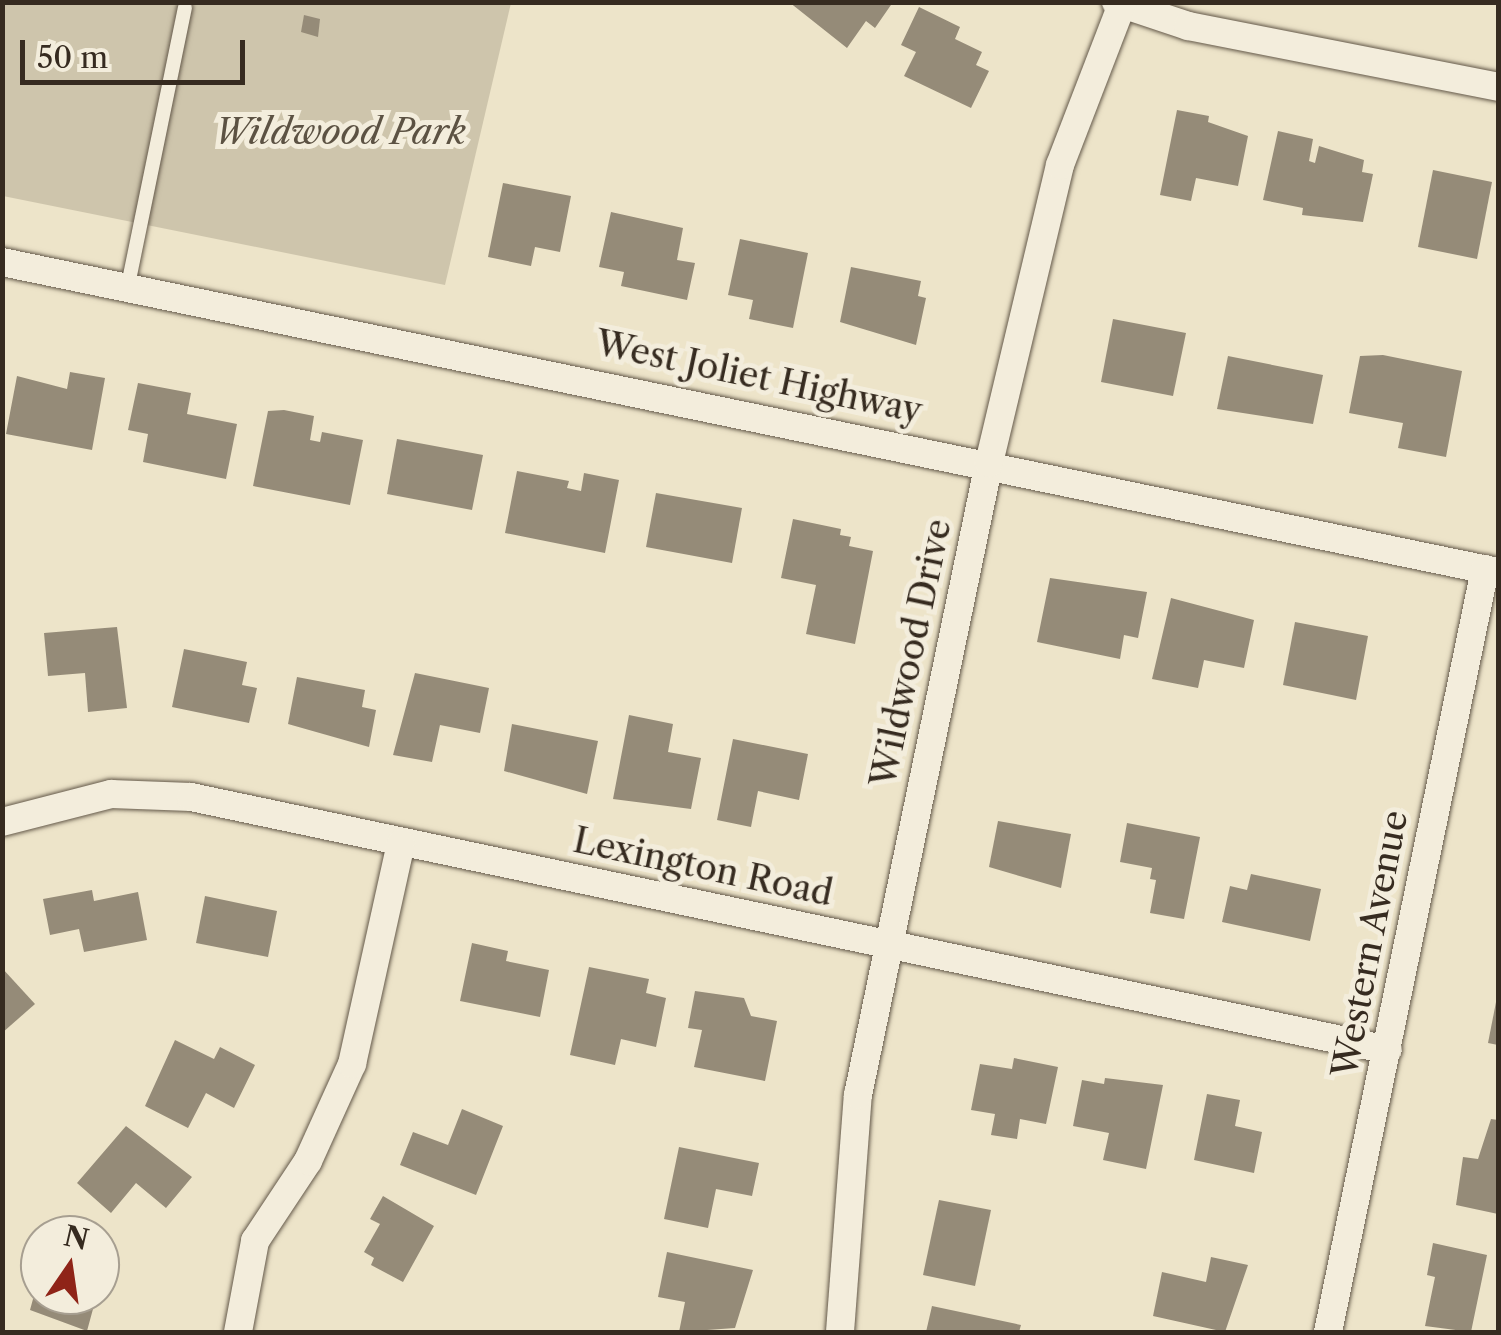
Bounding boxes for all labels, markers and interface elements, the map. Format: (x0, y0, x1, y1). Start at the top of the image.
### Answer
scale bar (25, 20, 250, 82)
text: 50 m (37, 39, 108, 76)
park label: Wildwood Park (214, 111, 466, 153)
street label: West Joliet Highway (592, 322, 926, 432)
street label: Wildwood Drive (862, 515, 960, 791)
street label: Western Avenue (1323, 806, 1417, 1082)
street label: Lexington Road (569, 819, 837, 915)
north arrow (20, 1215, 120, 1315)
text: N (61, 1218, 92, 1257)

